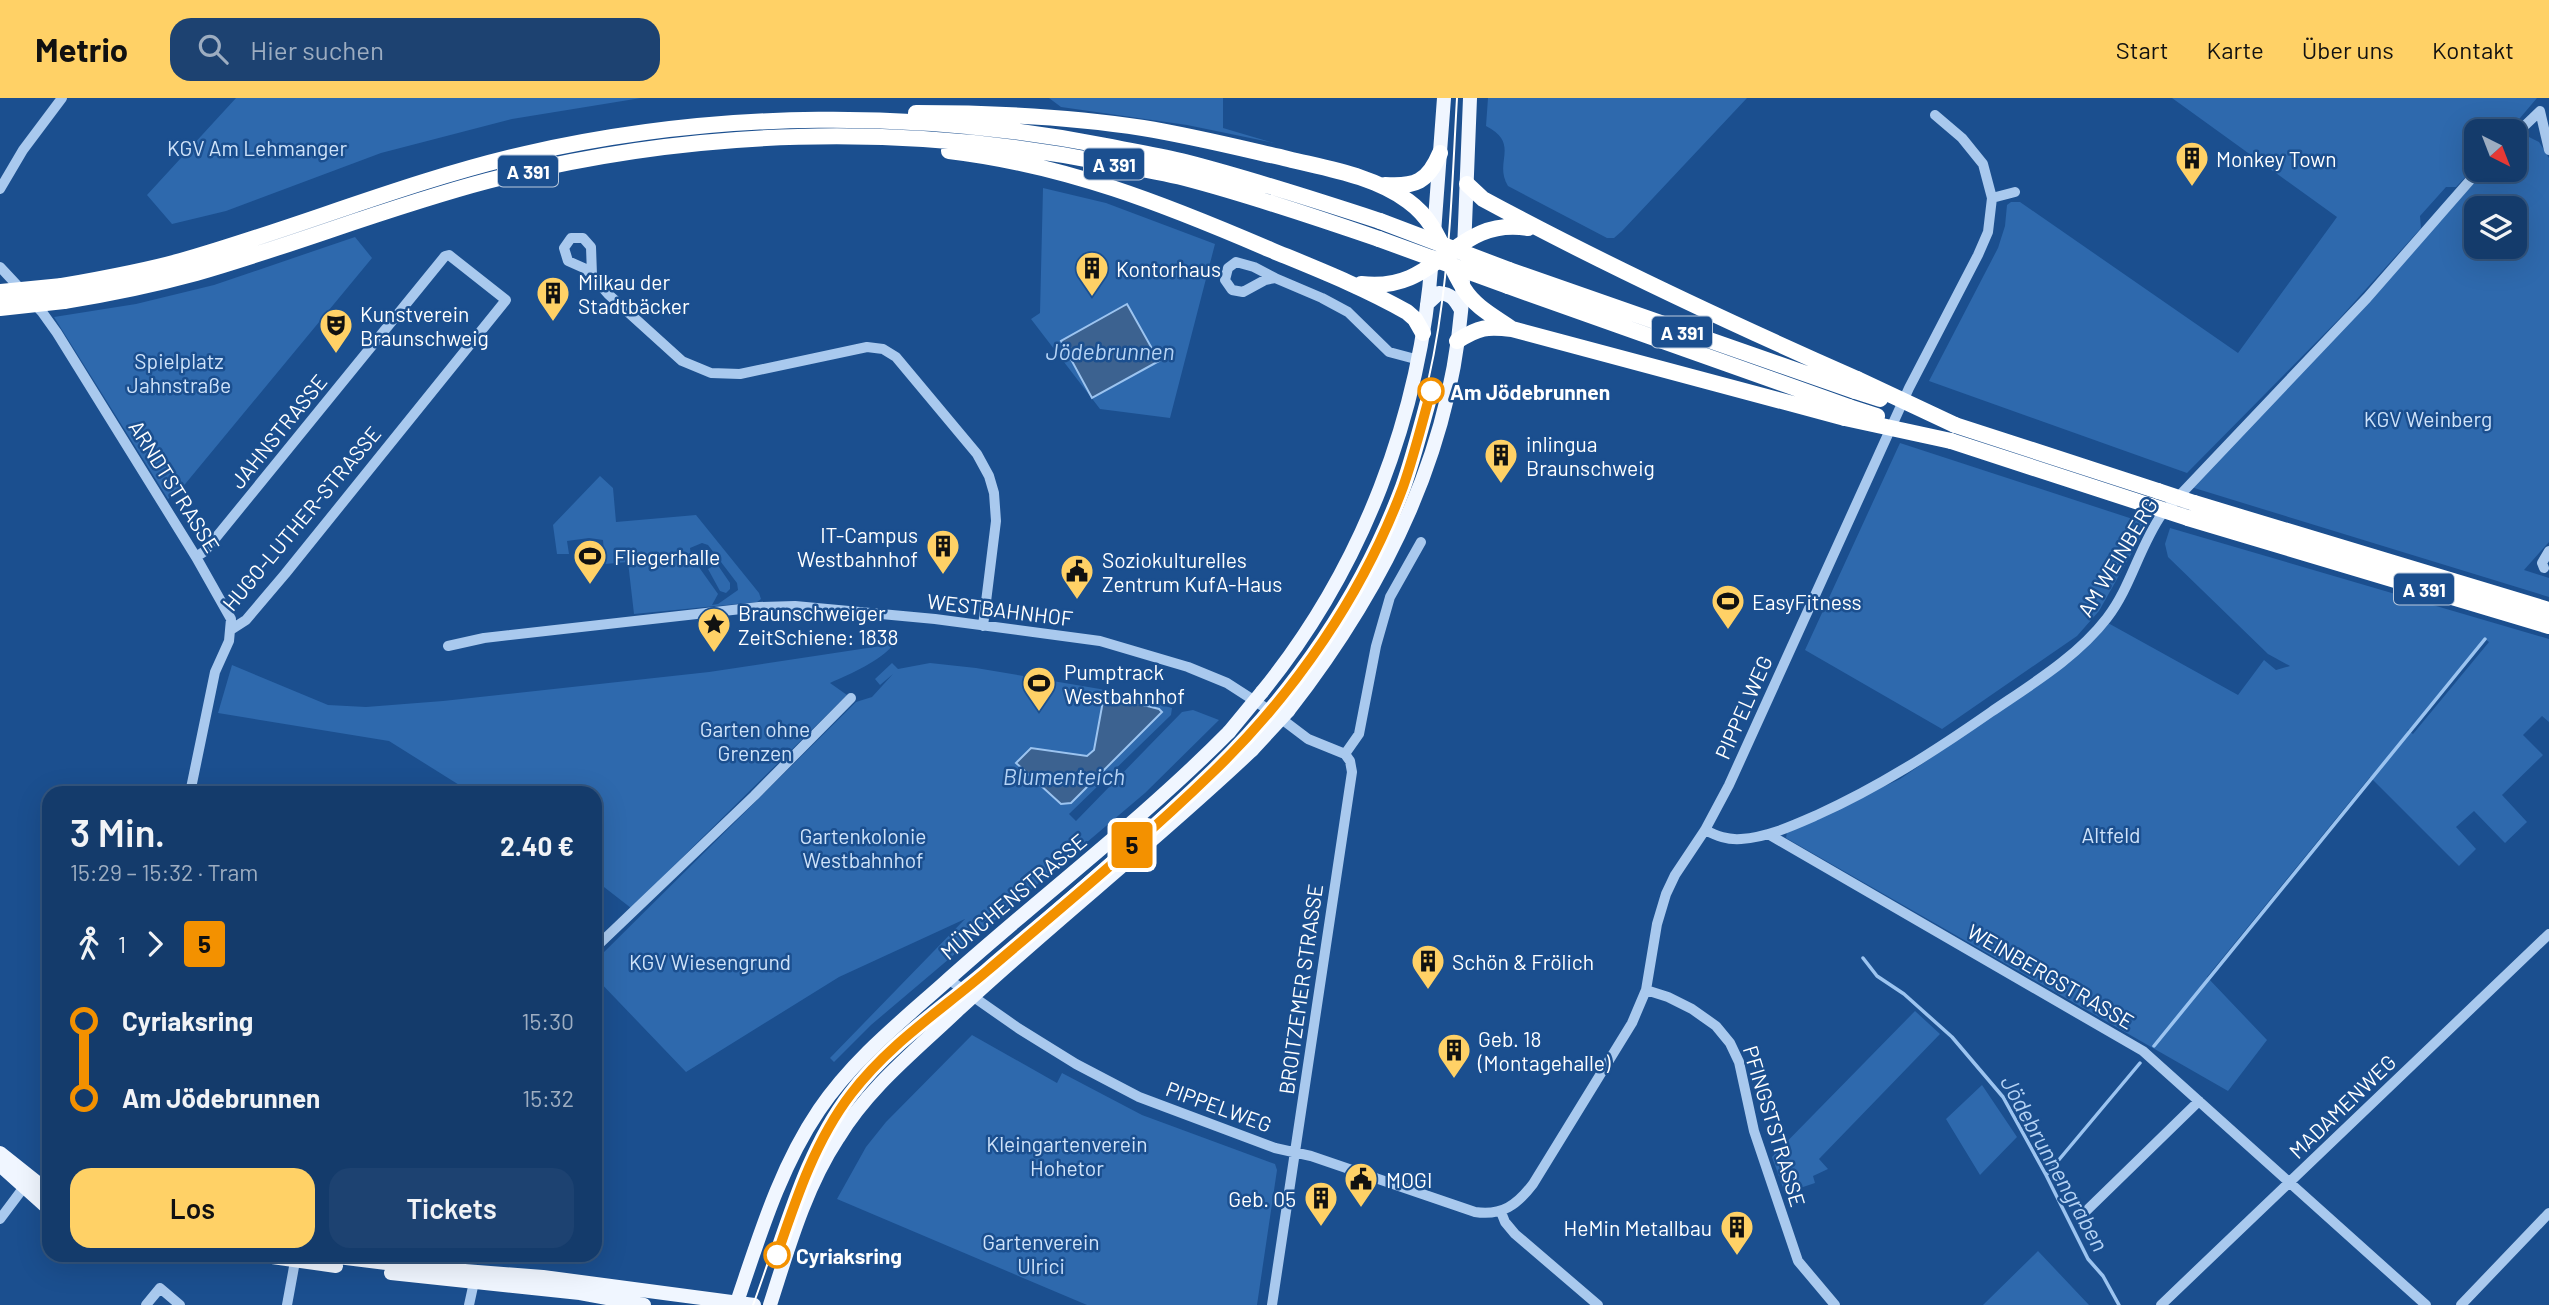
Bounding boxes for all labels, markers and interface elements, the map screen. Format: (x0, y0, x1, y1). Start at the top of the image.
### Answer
search box (170, 18, 660, 81)
text: Metrio (35, 29, 128, 69)
icon: search (194, 30, 232, 68)
text: Hier suchen (250, 34, 384, 65)
text: Start (2116, 35, 2169, 64)
text: Karte (2207, 35, 2264, 64)
text: Über uns (2302, 35, 2394, 64)
text: Kontakt (2432, 35, 2514, 64)
north arrow (2464, 119, 2527, 182)
map controls (2464, 119, 2527, 259)
park label: KGV Am Lehmanger (167, 135, 347, 160)
building icon: Monkey Town (2173, 139, 2211, 188)
place label: Monkey Town (2216, 146, 2337, 171)
road number: A 391 (1084, 148, 1144, 180)
road number: A 391 (498, 156, 558, 186)
button: layers (2464, 196, 2527, 259)
building icon: Kontorhaus (1073, 249, 1111, 298)
place label: Kontorhaus (1116, 256, 1221, 281)
place label: Milkau der Stadtbäcker (578, 269, 690, 318)
building icon: Milkau der Stadtbäcker (534, 274, 572, 323)
place label: Kunstverein Braunschweig (360, 301, 489, 350)
theatre icon: Kunstverein Braunschweig (317, 306, 355, 355)
road number: A 391 (1652, 316, 1712, 348)
water label: Jödebrunnen (1046, 337, 1174, 365)
park label: Spielplatz Jahnstraße (127, 348, 231, 397)
street label: JAHNSTRASSE (224, 369, 332, 493)
marker: Am Jödebrunnen (1418, 378, 1444, 404)
place label: Am Jödebrunnen (1450, 379, 1610, 404)
park label: KGV Weinberg (2364, 406, 2492, 431)
street label: ARNDTSTRASSE (124, 415, 226, 557)
street label: HUGO-LUTHER-STRASSE (217, 421, 385, 615)
place label: inlingua Braunschweig (1526, 431, 1655, 480)
building icon: inlingua Braunschweig (1482, 436, 1520, 485)
street label: AM WEINBERG (2072, 493, 2162, 621)
place label: IT-Campus Westbahnhof (797, 522, 918, 571)
building icon: IT-Campus Westbahnhof (924, 527, 962, 576)
sports icon: Fliegerhalle (571, 537, 609, 586)
place label: Fliegerhalle (614, 544, 720, 569)
place label: Soziokulturelles Zentrum KufA-Haus (1102, 547, 1282, 596)
public building icon: Soziokulturelles Zentrum KufA-Haus (1058, 552, 1096, 601)
road number: A 391 (2394, 574, 2454, 604)
sports icon: EasyFitness (1709, 582, 1747, 631)
street label: WESTBAHNHOF (926, 588, 1074, 630)
place label: EasyFitness (1752, 589, 1862, 614)
place label: Braunschweiger ZeitSchiene: 1838 (738, 600, 899, 649)
place icon: Braunschweiger ZeitSchiene: 1838 (695, 605, 733, 654)
street label: PIPPELWEG (1709, 651, 1777, 763)
place label: Pumptrack Westbahnhof (1064, 659, 1185, 708)
sports icon: Pumptrack Westbahnhof (1020, 664, 1058, 713)
park label: Garten ohne Grenzen (700, 716, 810, 765)
water label: Blumenteich (1003, 762, 1125, 790)
text: 3 Min. (70, 809, 165, 855)
line badge: 5 (1109, 822, 1155, 868)
park label: Altfeld (2081, 822, 2141, 847)
park label: Gartenkolonie Westbahnhof (800, 823, 926, 872)
street label: MÜNCHENSTRASSE (935, 828, 1091, 964)
text: 2.40 € (500, 830, 574, 861)
text: 5 (1126, 830, 1138, 859)
text: 15:29 – 15:32 · Tram (70, 858, 258, 886)
street label: BROITZEMER STRASSE (1273, 882, 1327, 1096)
street label: WEINBERGSTRASSE (1963, 918, 2139, 1034)
icon: walk (70, 925, 108, 963)
icon: forward (136, 925, 174, 963)
text: 5 (198, 929, 211, 958)
text: 1 (118, 930, 126, 958)
building icon: Schön & Frölich (1409, 942, 1447, 991)
park label: KGV Wiesengrund (629, 949, 791, 974)
place label: Schön & Frölich (1452, 949, 1594, 974)
text: Cyriaksring (122, 1005, 253, 1036)
text: 15:30 (521, 1007, 574, 1035)
place label: Geb. 18 (Montagehalle) (1477, 1026, 1611, 1075)
building icon: Geb. 18 (Montagehalle) (1435, 1031, 1473, 1080)
street label: PFINGSTSTRASSE (1739, 1042, 1811, 1210)
street label: MADAMENWEG (2283, 1049, 2401, 1163)
water label: Jödebrunnengraben (1995, 1070, 2115, 1256)
street label: PIPPELWEG (1163, 1075, 1275, 1137)
text: Am Jödebrunnen (122, 1082, 320, 1113)
text: 15:32 (522, 1084, 574, 1112)
park label: Kleingartenverein Hohetor (986, 1131, 1148, 1180)
public building icon: MOGI (1342, 1160, 1380, 1209)
place label: MOGI (1386, 1167, 1432, 1192)
button: Los (70, 1168, 315, 1248)
button: Tickets (329, 1168, 574, 1248)
building icon: Geb. 05 (1302, 1179, 1340, 1228)
place label: Geb. 05 (1228, 1186, 1296, 1211)
building icon: HeMin Metallbau (1718, 1208, 1756, 1257)
place label: HeMin Metallbau (1564, 1215, 1712, 1240)
park label: Gartenverein Ulrici (982, 1229, 1100, 1278)
marker: Cyriaksring (764, 1242, 790, 1268)
place label: Cyriaksring (796, 1243, 902, 1268)

